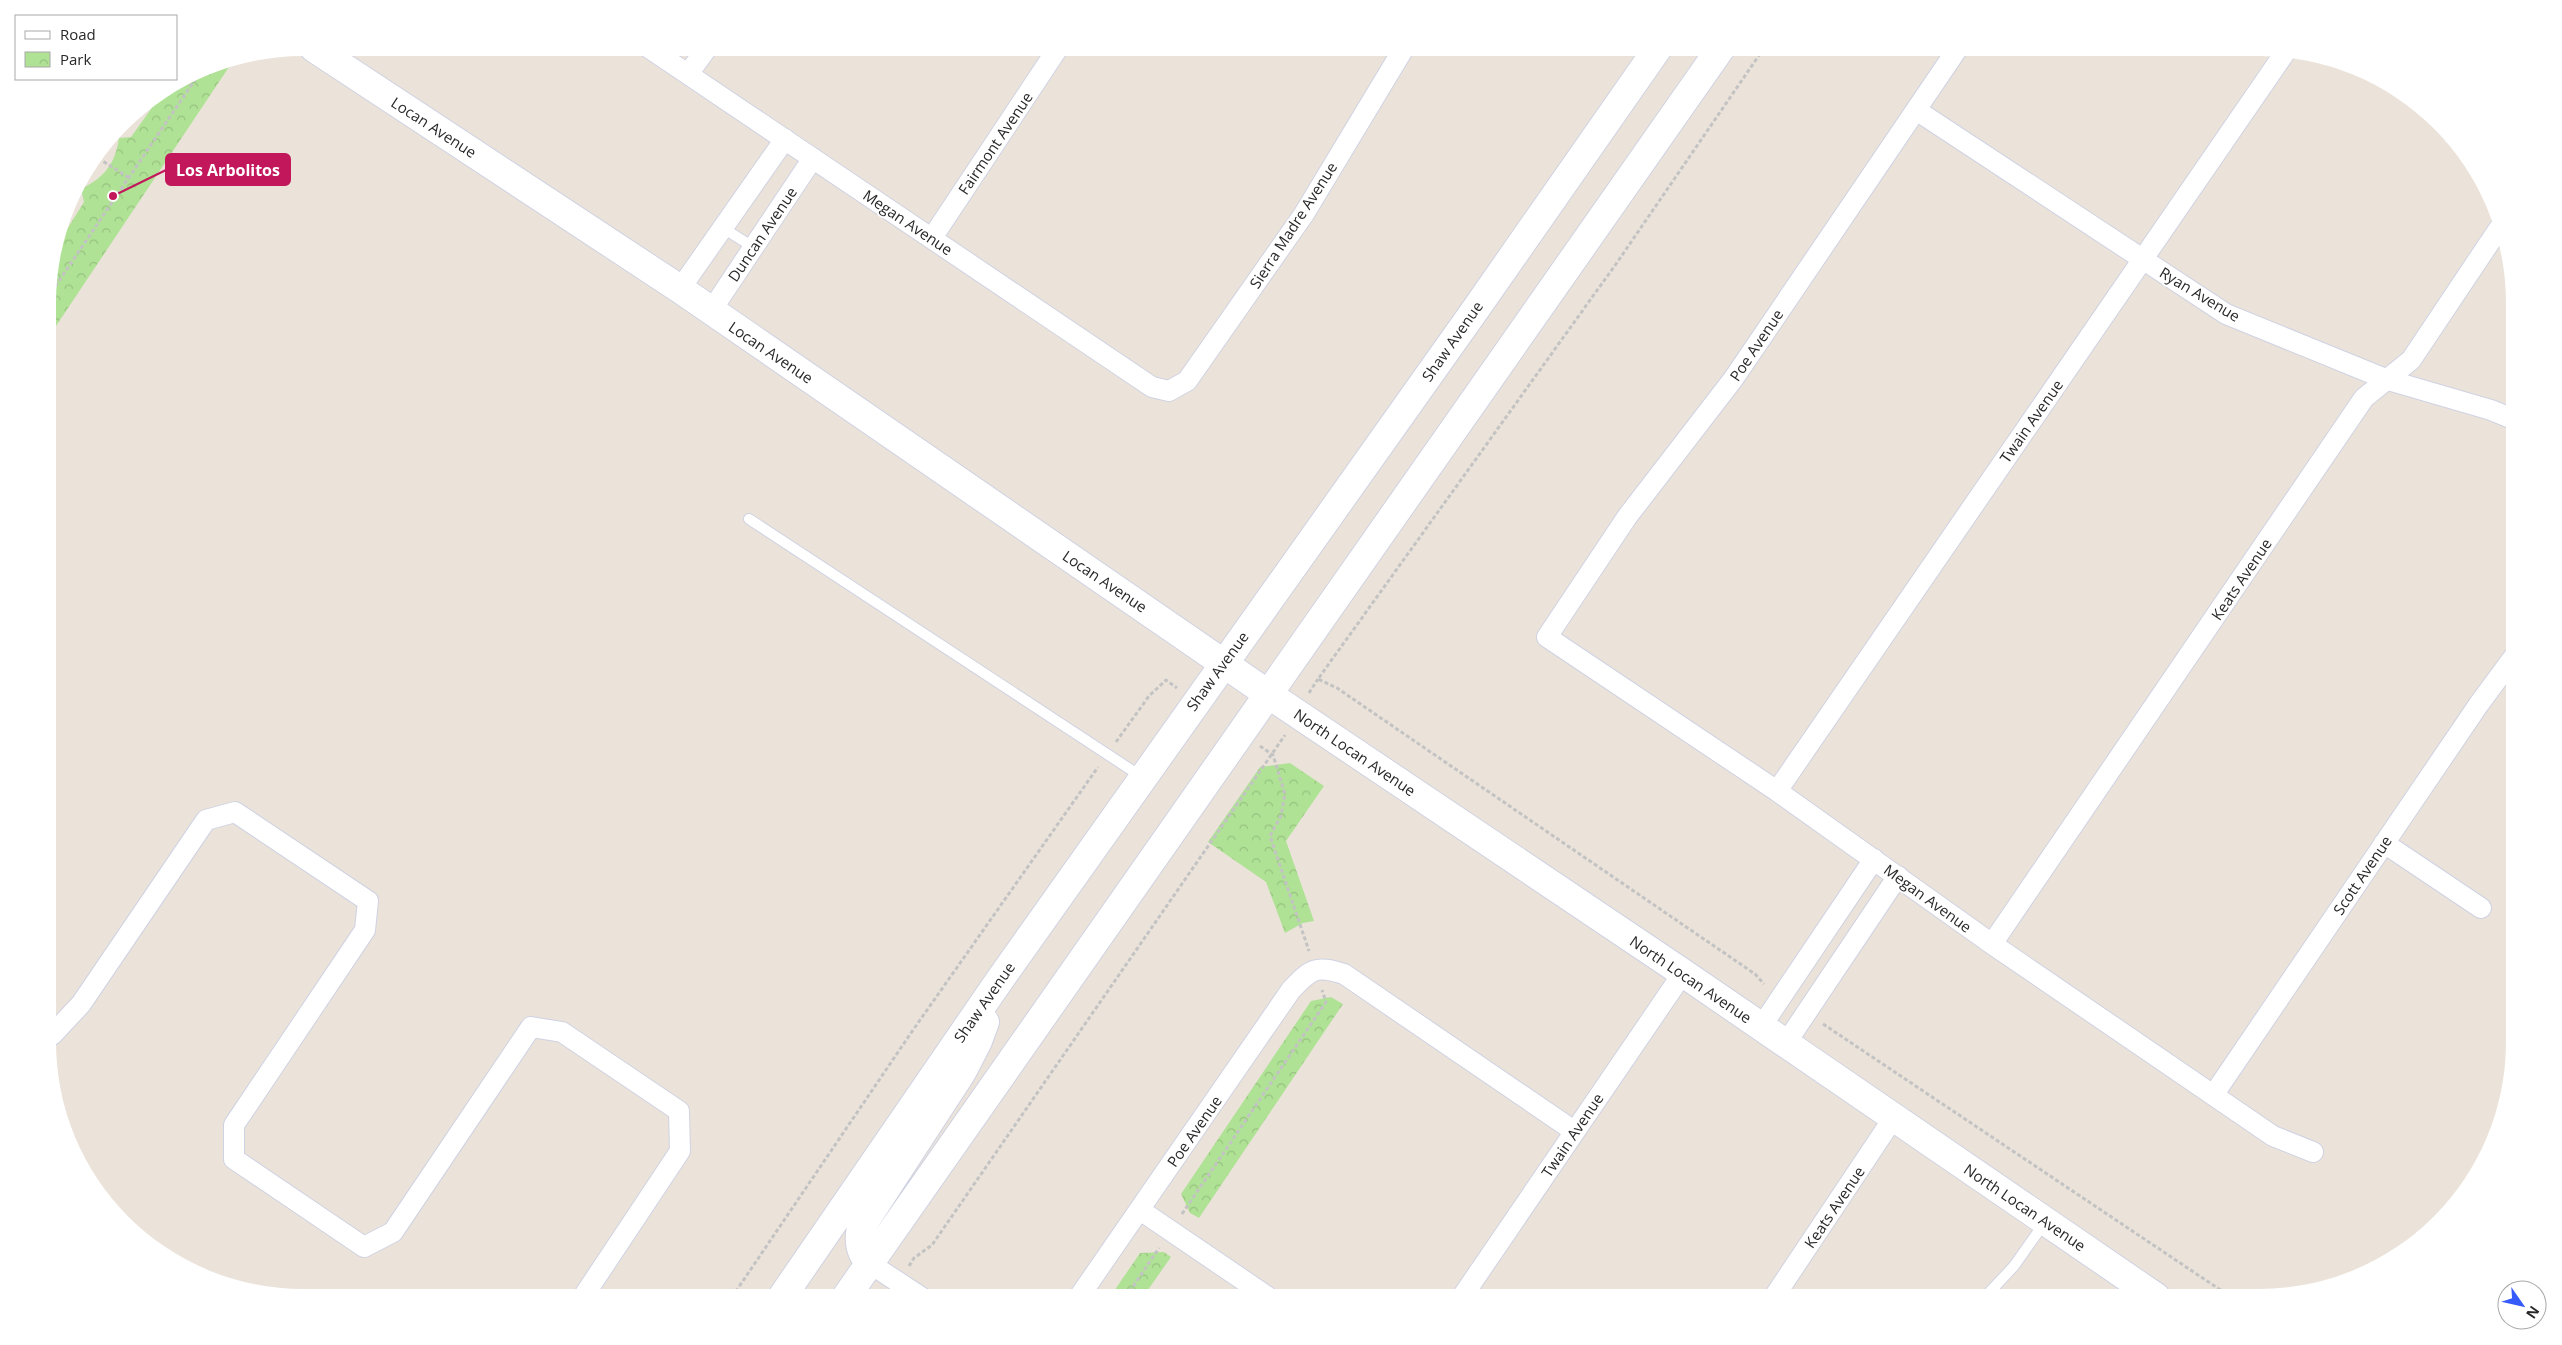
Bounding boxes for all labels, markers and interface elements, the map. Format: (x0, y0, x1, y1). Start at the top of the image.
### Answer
legend (15, 15, 178, 80)
text: Road (60, 24, 96, 44)
text: Park (60, 49, 91, 69)
street label: Fairmont Avenue (953, 88, 1037, 198)
street label: Locan Avenue (388, 92, 480, 162)
callout: Los Arbolitos (166, 154, 290, 185)
street label: Sierra Madre Avenue (1245, 158, 1341, 292)
text: Los Arbolitos (176, 159, 280, 181)
street label: Duncan Avenue (723, 183, 801, 285)
street label: Megan Avenue (859, 185, 957, 259)
street label: Ryan Avenue (2156, 262, 2244, 326)
street label: Shaw Avenue (1417, 297, 1487, 385)
street label: Poe Avenue (1725, 305, 1787, 385)
street label: Locan Avenue (725, 316, 817, 388)
street label: Twain Avenue (1995, 375, 2067, 467)
street label: Keats Avenue (2206, 534, 2276, 624)
street label: Locan Avenue (1059, 545, 1151, 617)
street label: Shaw Avenue (1181, 627, 1253, 715)
street label: North Locan Avenue (1290, 704, 1420, 800)
street label: Scott Avenue (2328, 832, 2396, 918)
street label: Megan Avenue (1880, 859, 1976, 937)
street label: North Locan Avenue (1626, 931, 1756, 1027)
street label: Shaw Avenue (949, 958, 1019, 1046)
street label: Twain Avenue (1536, 1089, 1608, 1181)
street label: Poe Avenue (1162, 1091, 1226, 1171)
street label: North Locan Avenue (1960, 1159, 2090, 1255)
street label: Keats Avenue (1799, 1162, 1869, 1252)
north arrow (2497, 1280, 2547, 1330)
text: N (2522, 1303, 2544, 1323)

